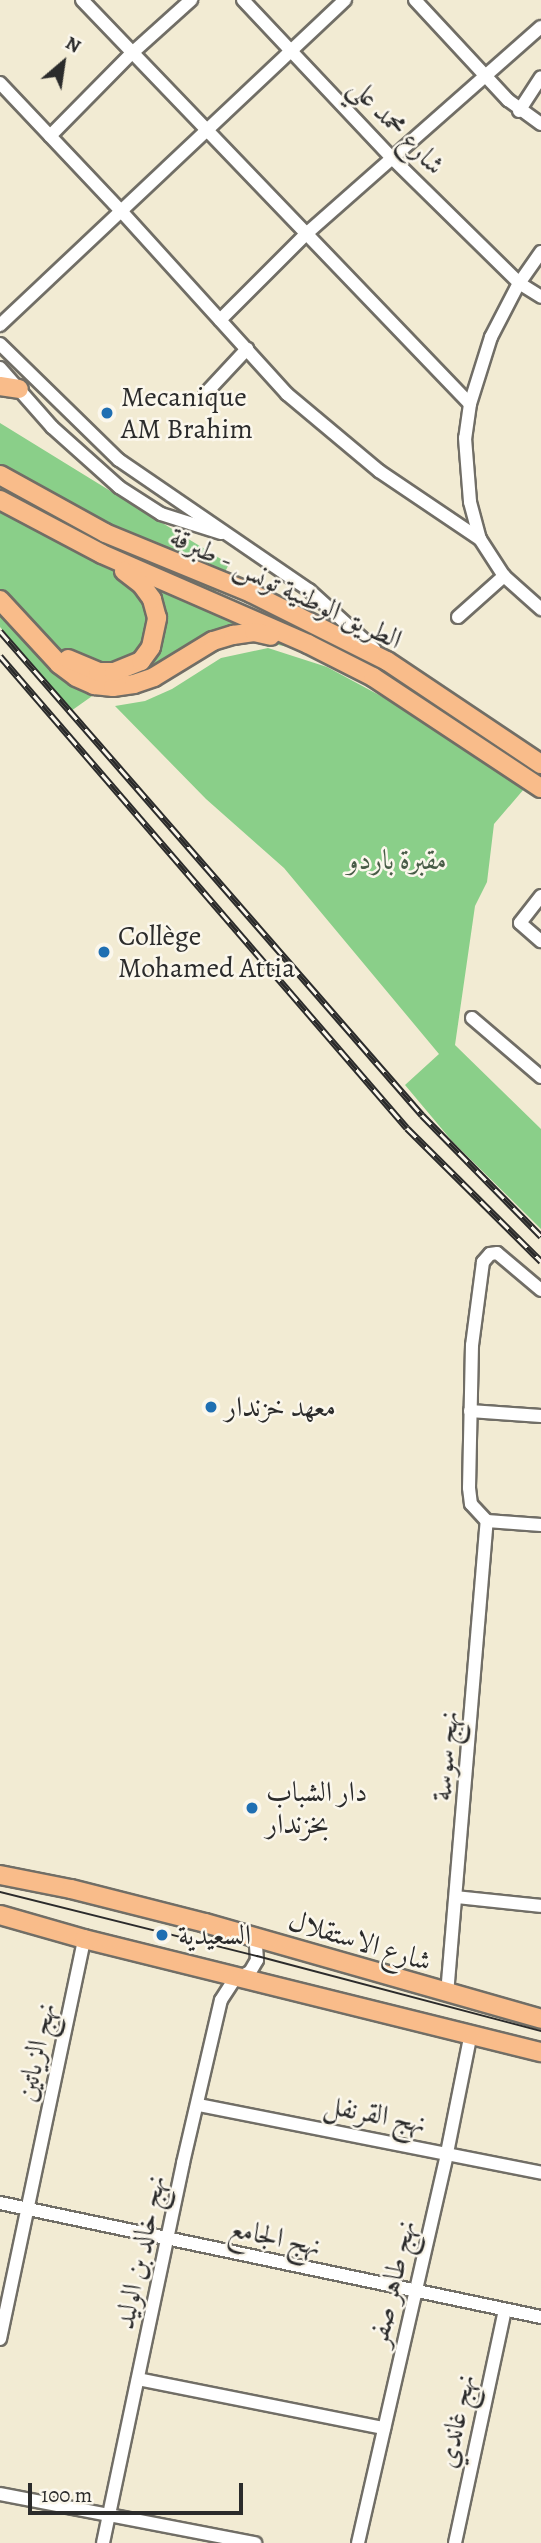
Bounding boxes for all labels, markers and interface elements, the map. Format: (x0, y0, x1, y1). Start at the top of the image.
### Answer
north arrow (28, 28, 98, 98)
text: N (61, 30, 86, 59)
street label: شارع محمد علي (342, 70, 452, 182)
place label: Mecanique AM Brahim (121, 380, 253, 446)
marker: Mecanique AM Brahim (99, 405, 115, 421)
street label: الطريق الوطنية تونس - طبرقة (164, 519, 408, 657)
park label: مقبرة باردو (347, 843, 447, 877)
place label: Collège Mohamed Attia (118, 919, 295, 985)
marker: Collège Mohamed Attia (96, 944, 112, 960)
place label: معهد خزندار (225, 1390, 336, 1424)
marker: معهد خزندار (203, 1399, 219, 1415)
street label: نهج سوسة (424, 1710, 466, 1802)
place label: دار الشباب بخزندار (266, 1775, 367, 1841)
marker: دار الشباب بخزندار (244, 1800, 260, 1816)
street label: شارع الاستقلال (284, 1903, 436, 1979)
place label: السعيدية (178, 1918, 251, 1952)
marker: السعيدية (152, 1925, 172, 1945)
street label: نهج الزياتين (9, 1999, 63, 2105)
street label: نهج القرنفل (321, 2088, 429, 2140)
street label: نهج خالد بن الوليد (107, 2172, 173, 2332)
street label: نهج الجامع (226, 2211, 324, 2263)
street label: نهج طاهر صفر (361, 2217, 423, 2349)
street label: نهج غاندي (430, 2371, 482, 2471)
scale bar (32, 2470, 247, 2514)
text: 100 m (41, 2481, 92, 2509)

